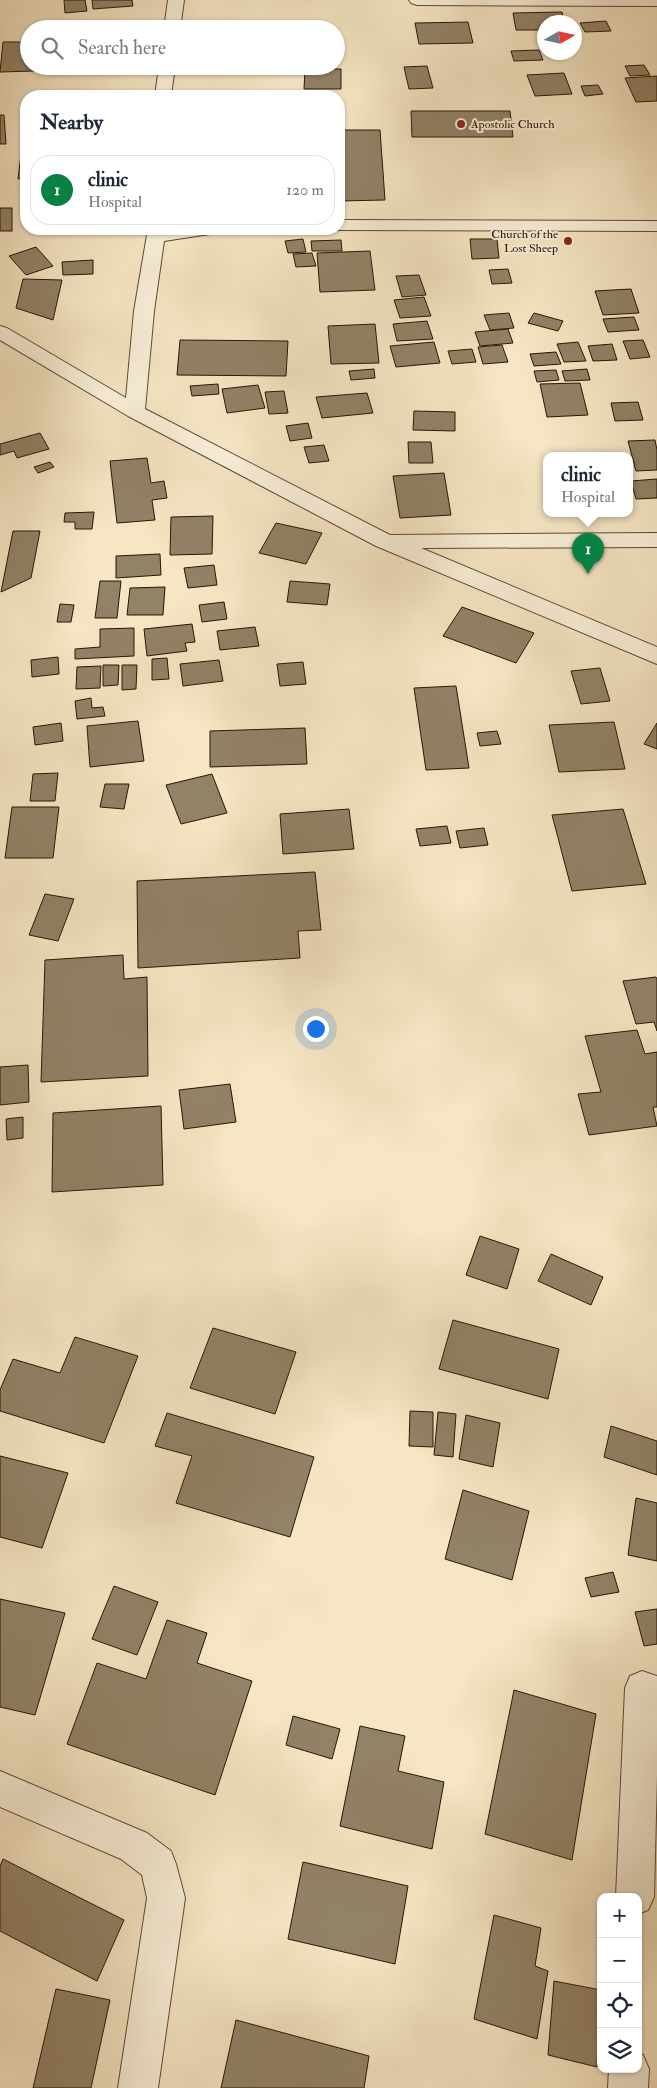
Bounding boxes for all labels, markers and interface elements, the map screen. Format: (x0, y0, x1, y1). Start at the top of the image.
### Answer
north arrow (537, 15, 582, 60)
search box (20, 20, 345, 75)
icon: search (38, 34, 66, 62)
text: Search here (78, 36, 166, 60)
text: Nearby (40, 109, 103, 136)
place label: Apostolic Church (470, 117, 555, 132)
marker: Apostolic Church (455, 118, 467, 130)
text: clinic (88, 168, 128, 192)
text: 1 (54, 180, 60, 200)
text: 120 m (286, 180, 324, 200)
text: Hospital (88, 192, 142, 212)
place label: Church of the Lost Sheep (491, 227, 558, 256)
marker: Church of the Lost Sheep (562, 235, 574, 247)
popup (543, 452, 633, 517)
text: clinic (561, 463, 601, 487)
text: Hospital (561, 487, 615, 507)
pin: 1 (572, 533, 604, 574)
your location (303, 1016, 329, 1042)
map controls (597, 1893, 642, 2073)
button: + (597, 1893, 642, 1938)
button: − (597, 1938, 642, 1983)
button: locate (597, 1983, 642, 2028)
button: layers (597, 2028, 642, 2073)

